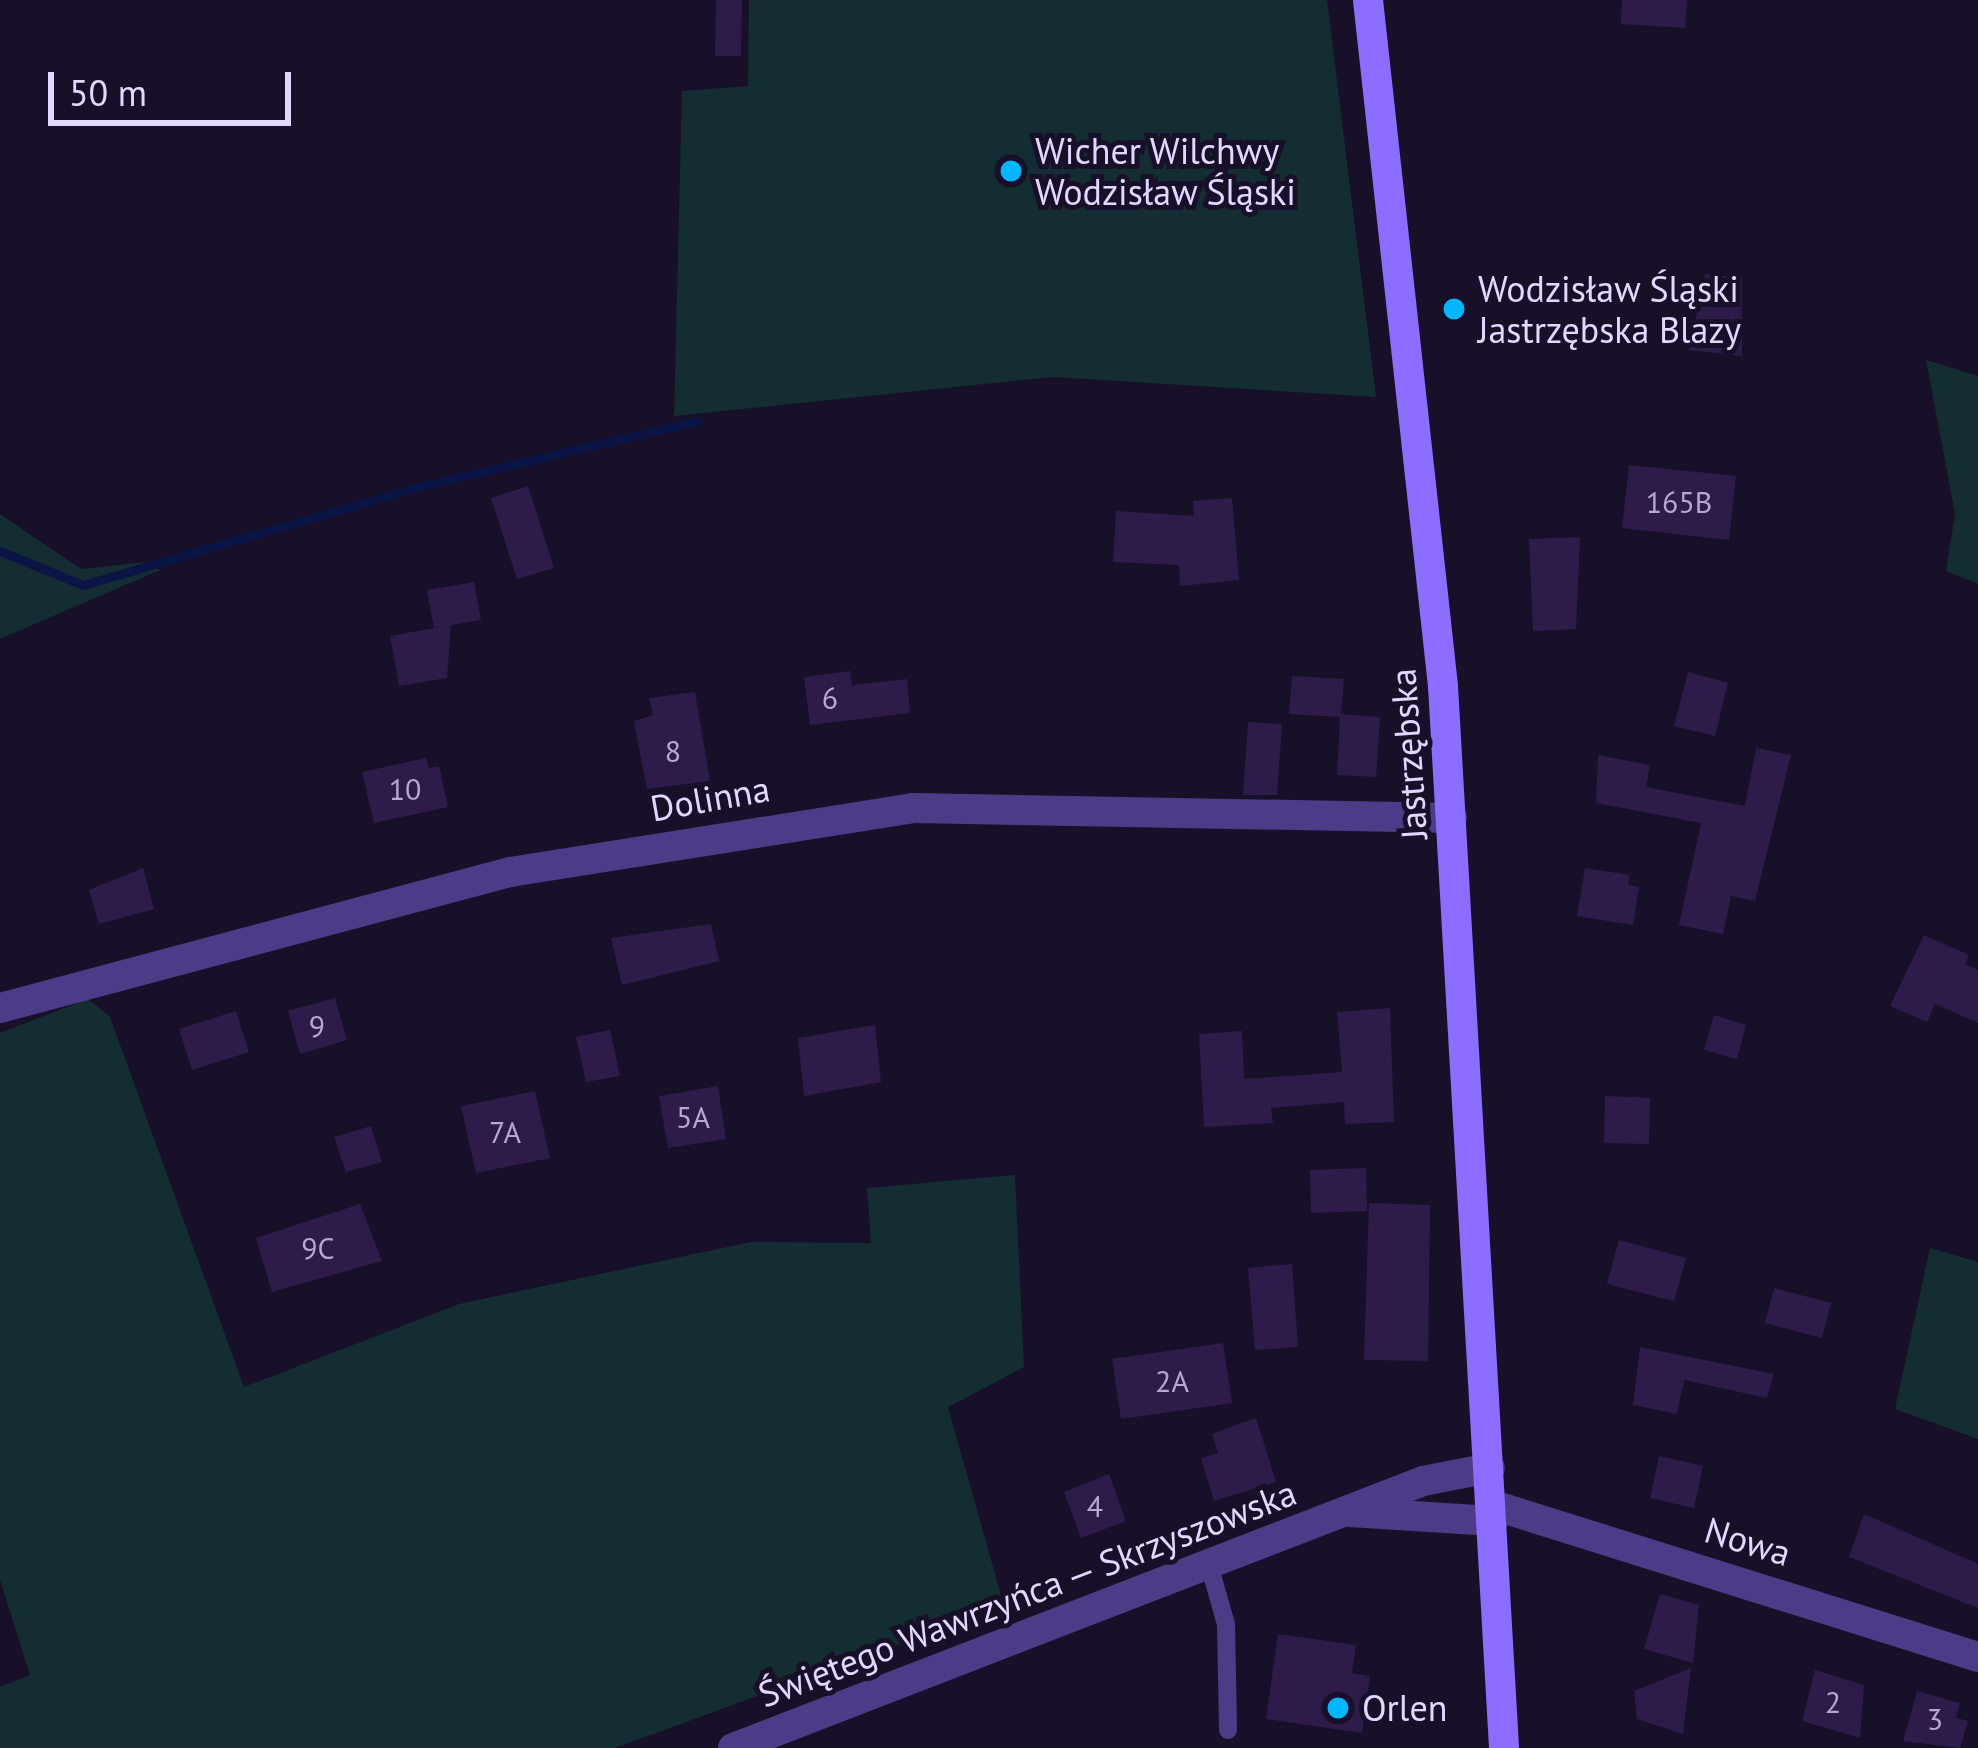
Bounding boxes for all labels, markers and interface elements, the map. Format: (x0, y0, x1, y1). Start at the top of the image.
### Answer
scale bar (54, 48, 297, 122)
text: 50 m (69, 69, 147, 116)
place label: Wicher Wilchwy Wodzisław Śląski (1035, 128, 1297, 213)
marker: Wicher Wilchwy Wodzisław Śląski (998, 158, 1024, 184)
place label: Wodzisław Śląski Jastrzębska Blazy (1478, 266, 1741, 351)
marker: Wodzisław Śląski Jastrzębska Blazy (1441, 296, 1467, 322)
house number: 165B (1646, 484, 1712, 520)
street label: Jastrzębska (1380, 667, 1436, 841)
house number: 6 (822, 680, 838, 716)
house number: 8 (665, 733, 681, 769)
street label: Dolinna (647, 766, 773, 830)
house number: 10 (389, 771, 421, 807)
house number: 9 (309, 1008, 325, 1044)
house number: 5A (676, 1099, 710, 1135)
house number: 7A (489, 1114, 521, 1150)
house number: 9C (301, 1230, 335, 1266)
house number: 2A (1155, 1363, 1189, 1399)
street label: Świętego Wawrzyńca — Skrzyszowska (749, 1469, 1305, 1717)
house number: 4 (1087, 1488, 1103, 1524)
street label: Nowa (1700, 1508, 1796, 1574)
house number: 2 (1825, 1684, 1841, 1720)
place label: Orlen (1362, 1686, 1447, 1730)
marker: Orlen (1325, 1695, 1351, 1721)
house number: 3 (1927, 1701, 1943, 1737)

